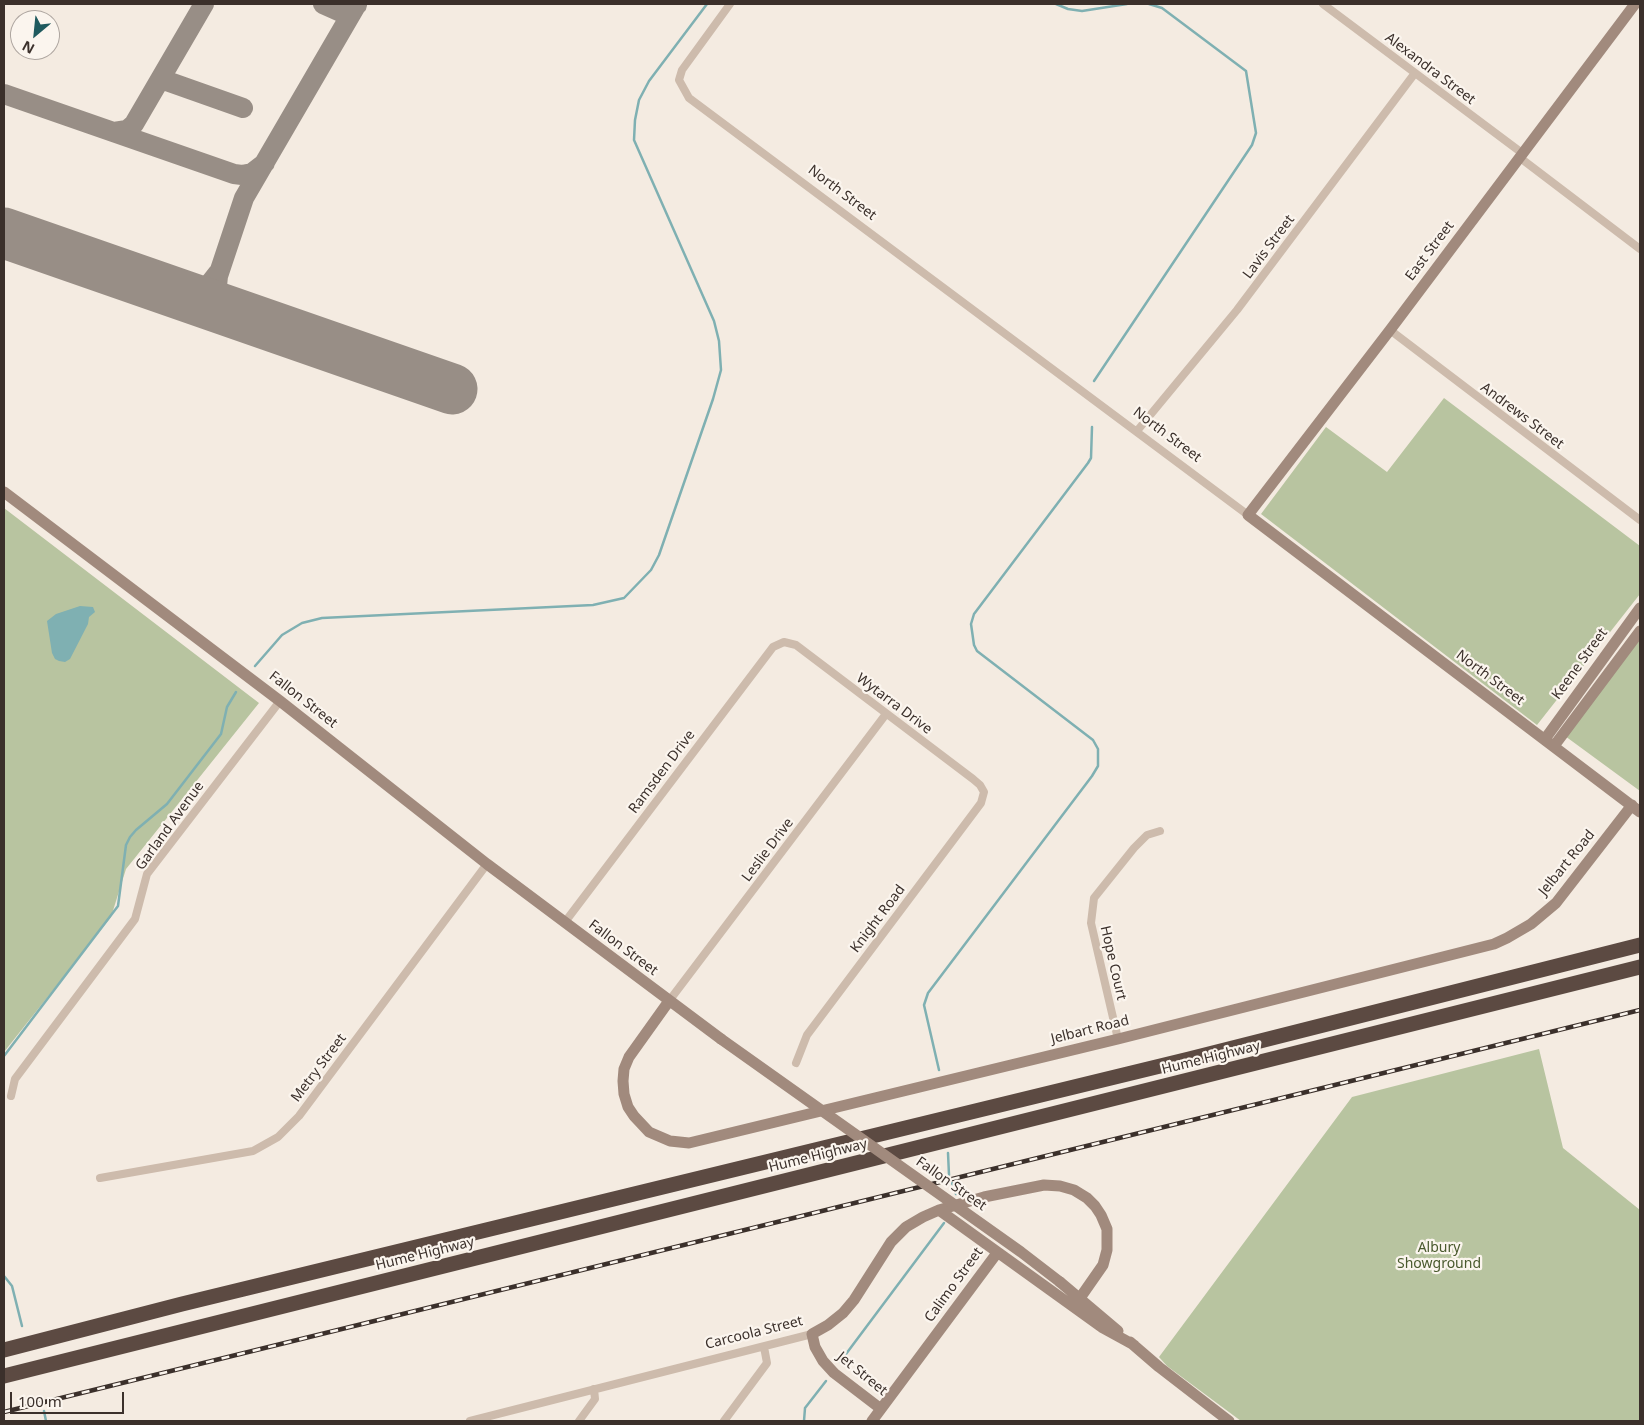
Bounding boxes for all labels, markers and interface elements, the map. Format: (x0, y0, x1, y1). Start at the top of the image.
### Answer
north arrow (10, 10, 60, 60)
street label: Alexandra Street (1382, 30, 1478, 108)
text: N (19, 37, 38, 59)
street label: North Street (804, 162, 880, 224)
street label: Lavis Street (1240, 212, 1298, 282)
street label: East Street (1402, 218, 1458, 284)
street label: Andrews Street (1477, 379, 1567, 453)
street label: North Street (1129, 404, 1205, 466)
street label: Keene Street (1549, 625, 1611, 703)
street label: North Street (1452, 647, 1528, 709)
street label: Fallon Street (265, 668, 341, 732)
street label: Wytarra Drive (853, 670, 935, 738)
street label: Ramsden Drive (625, 727, 699, 817)
street label: Garland Avenue (132, 778, 208, 874)
street label: Leslie Drive (739, 815, 797, 885)
street label: Jelbart Road (1535, 827, 1599, 899)
street label: Knight Road (847, 882, 909, 956)
street label: Fallon Street (585, 917, 661, 979)
street label: Hope Court (1096, 924, 1130, 1002)
street label: Jelbart Road (1049, 1012, 1131, 1048)
street label: Metry Street (288, 1030, 350, 1106)
street label: Hume Highway (1160, 1038, 1262, 1078)
street label: Hume Highway (767, 1136, 869, 1176)
street label: Fallon Street (913, 1154, 989, 1214)
street label: Hume Highway (374, 1234, 476, 1274)
park label: Albury Showground (1397, 1240, 1481, 1272)
street label: Calimo Street (921, 1244, 987, 1326)
street label: Carcoola Street (703, 1313, 805, 1353)
street label: Jet Street (834, 1349, 890, 1399)
scale bar (12, 1382, 126, 1414)
text: 100 m (18, 1391, 62, 1411)

